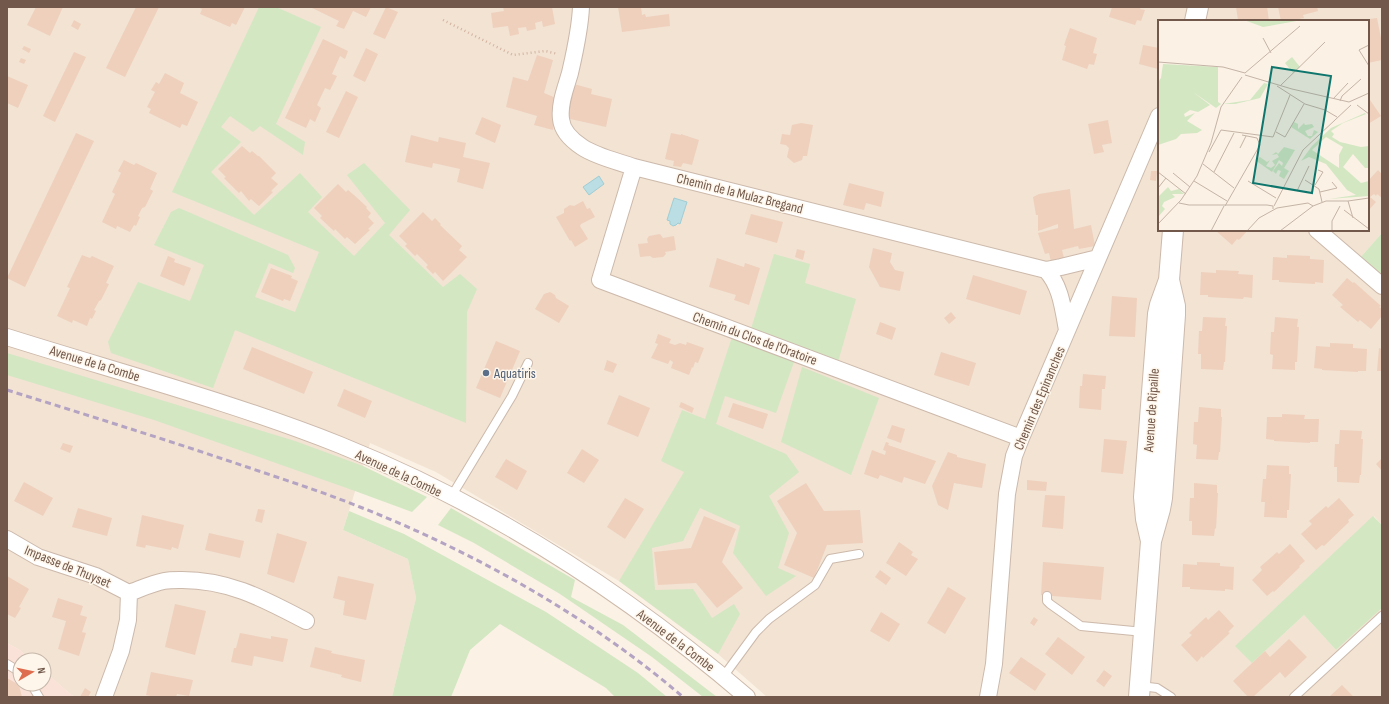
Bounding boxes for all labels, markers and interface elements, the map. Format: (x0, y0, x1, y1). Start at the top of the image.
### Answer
inset map (1158, 20, 1369, 231)
street label: Chemin de la Mulaz Bregand (675, 170, 805, 217)
street label: Chemin du Clos de l'Oratoire (690, 308, 819, 369)
street label: Avenue de la Combe (47, 341, 142, 385)
street label: Chemin des Epinanches (1010, 344, 1069, 452)
place label: Aquatiris (493, 365, 536, 382)
marker: Aquatiris (481, 368, 491, 378)
street label: Avenue de Ripaille (1140, 368, 1163, 453)
street label: Avenue de la Combe (352, 446, 445, 501)
street label: Impasse de Thuyset (22, 541, 114, 592)
street label: Avenue de la Combe (633, 605, 718, 675)
north arrow (12, 652, 52, 692)
text: N (35, 667, 48, 675)

